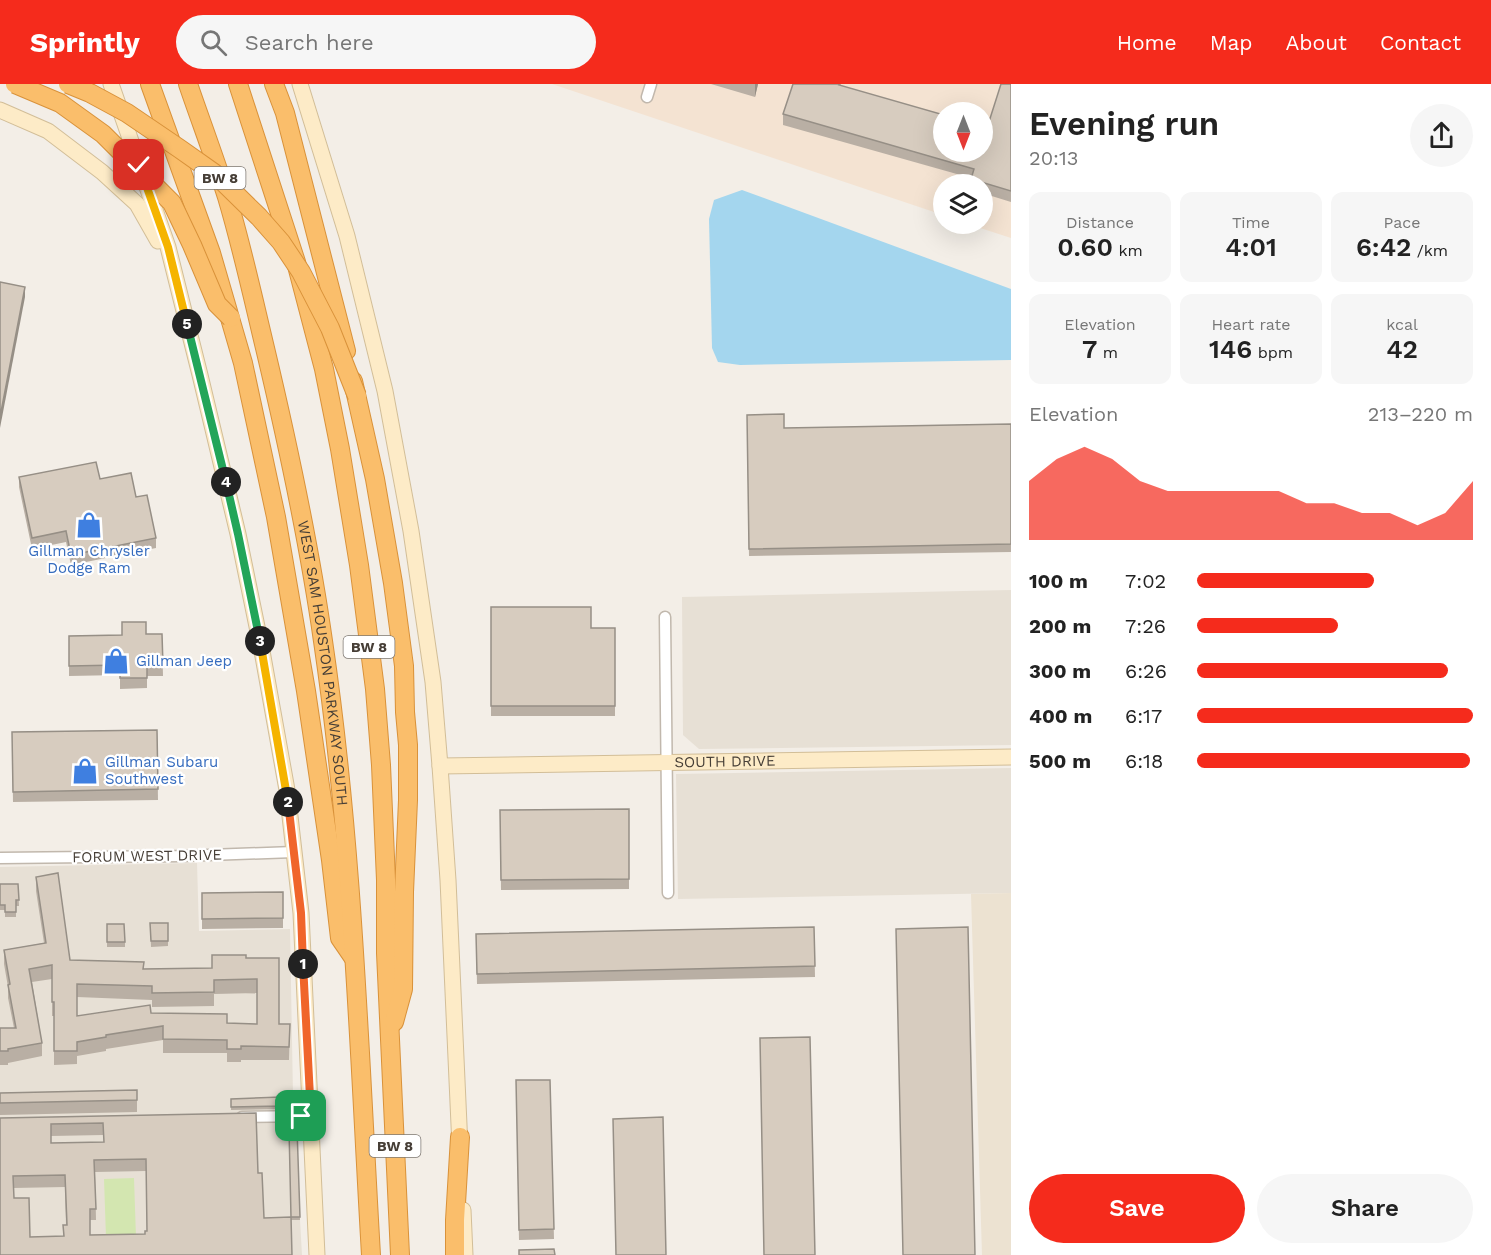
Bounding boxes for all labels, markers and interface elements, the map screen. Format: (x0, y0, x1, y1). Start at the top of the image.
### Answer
search box (176, 15, 596, 69)
text: Sprintly (30, 26, 140, 59)
icon: search (197, 26, 230, 59)
text: Search here (245, 30, 374, 55)
text: Home (1117, 30, 1177, 55)
text: Map (1210, 30, 1253, 55)
text: About (1286, 30, 1347, 55)
text: Contact (1380, 30, 1461, 55)
north arrow (933, 102, 993, 162)
map controls (933, 102, 993, 234)
text: Evening run (1029, 104, 1219, 143)
button: share (1410, 104, 1473, 167)
pin (113, 139, 164, 190)
text: 20:13 (1029, 146, 1078, 170)
icon: check (122, 148, 155, 181)
road number: BW 8 (194, 167, 246, 189)
button: layers (933, 174, 993, 234)
text: Distance (1066, 213, 1134, 232)
text: Time (1232, 213, 1270, 232)
text: Pace (1383, 213, 1421, 232)
text: 0.60 (1057, 232, 1113, 262)
text: 4:01 (1225, 232, 1277, 262)
text: 6:42 (1356, 232, 1411, 262)
text: km (1113, 241, 1143, 260)
text: /km (1411, 241, 1448, 260)
pin: 5 (172, 309, 202, 339)
text: 5 (182, 314, 192, 333)
text: Elevation (1064, 315, 1136, 334)
text: Heart rate (1211, 315, 1291, 334)
text: kcal (1386, 315, 1418, 334)
text: 7 (1082, 334, 1097, 364)
text: 146 (1209, 334, 1252, 364)
text: 42 (1386, 334, 1418, 364)
text: m (1097, 343, 1118, 362)
text: bpm (1252, 343, 1293, 362)
text: Elevation (1029, 402, 1118, 426)
text: 213–220 m (1368, 402, 1473, 426)
pin: 4 (211, 467, 241, 497)
text: 4 (221, 472, 231, 491)
shop icon: Gillman Chrysler Dodge Ram (74, 510, 104, 540)
street label: WEST SAM HOUSTON PARKWAY SOUTH (294, 519, 352, 807)
place label: Gillman Chrysler Dodge Ram (28, 542, 150, 577)
text: 100 m (1029, 569, 1088, 593)
text: 7:02 (1125, 569, 1166, 593)
text: 200 m (1029, 614, 1091, 638)
text: 7:26 (1125, 614, 1166, 638)
pin: 3 (245, 626, 275, 656)
text: 3 (255, 631, 265, 650)
road number: BW 8 (344, 636, 394, 658)
shop icon: Gillman Jeep (101, 646, 131, 676)
place label: Gillman Jeep (136, 652, 232, 670)
text: 300 m (1029, 659, 1091, 683)
text: 6:26 (1125, 659, 1167, 683)
text: 400 m (1029, 704, 1092, 728)
text: 6:17 (1125, 704, 1162, 728)
text: 500 m (1029, 749, 1091, 773)
text: 6:18 (1125, 749, 1163, 773)
street label: SOUTH DRIVE (674, 752, 776, 771)
place label: Gillman Subaru Southwest (105, 753, 218, 788)
shop icon: Gillman Subaru Southwest (70, 756, 100, 786)
pin: 2 (273, 787, 303, 817)
text: 2 (283, 792, 293, 811)
street label: FORUM WEST DRIVE (72, 846, 222, 866)
pin: 1 (288, 949, 318, 979)
text: 1 (300, 954, 306, 973)
pin (275, 1090, 326, 1141)
icon: arrive (284, 1099, 317, 1132)
road number: BW 8 (370, 1135, 420, 1157)
button: Save (1029, 1174, 1245, 1243)
button: Share (1257, 1174, 1473, 1243)

